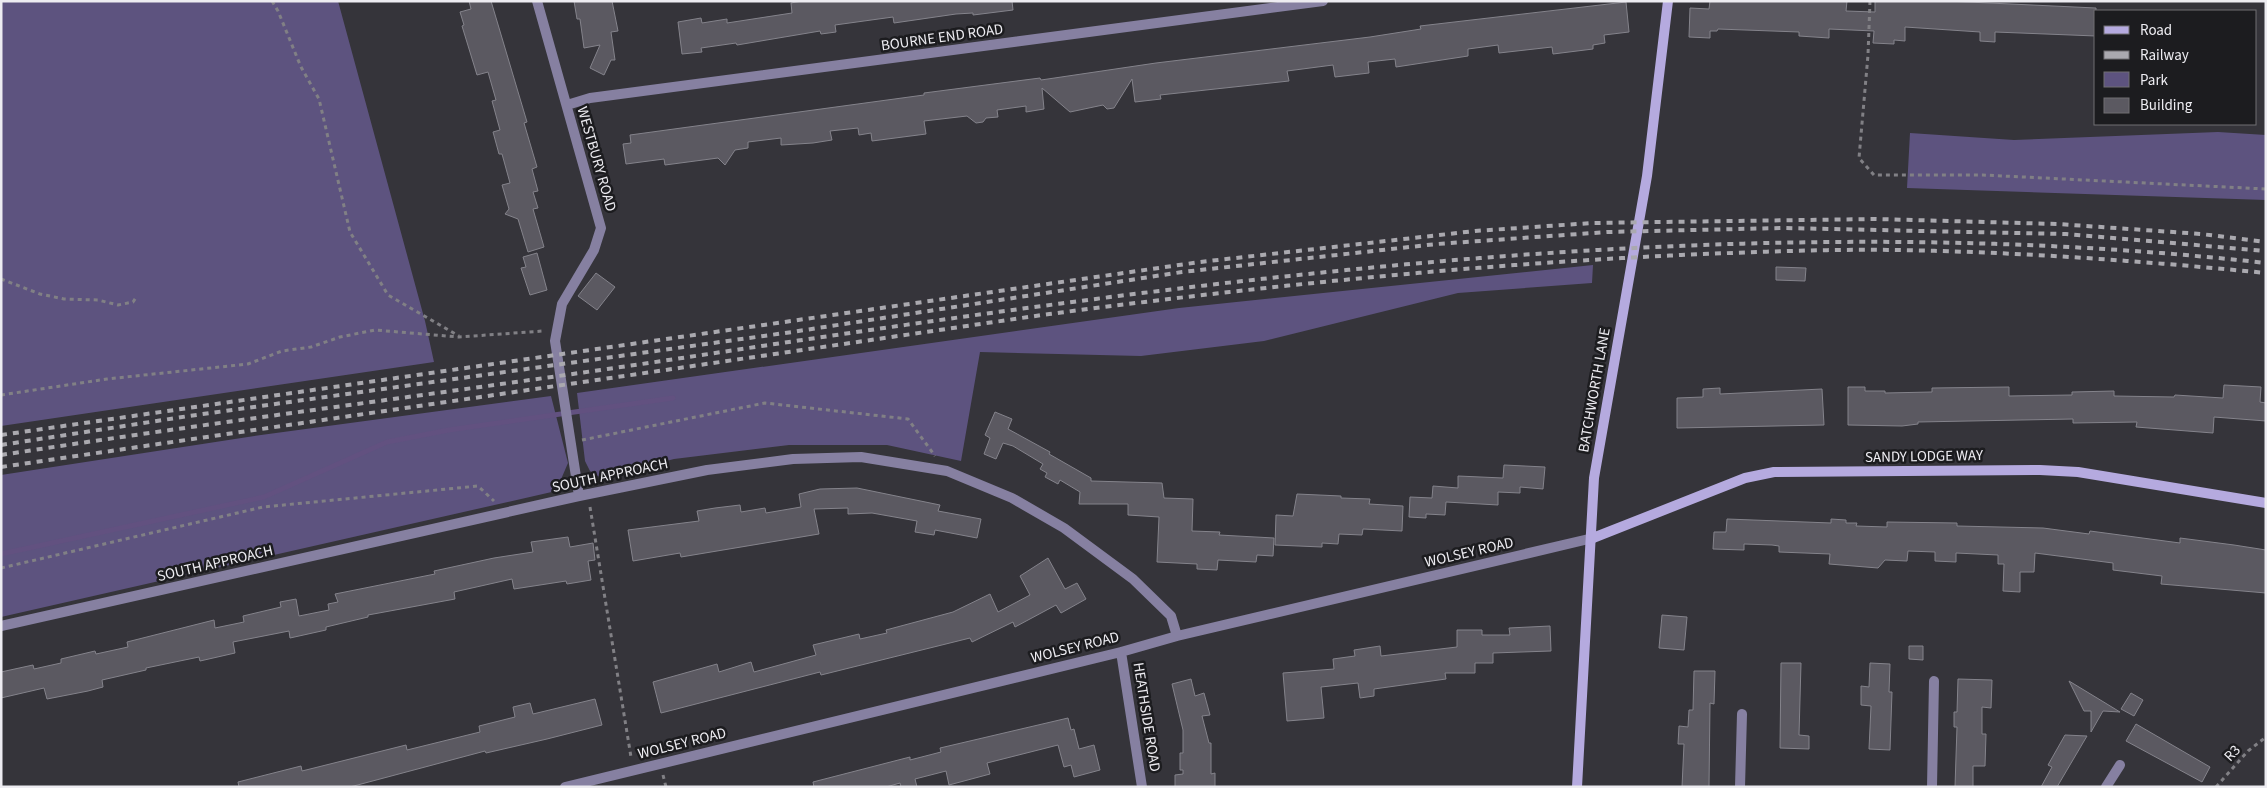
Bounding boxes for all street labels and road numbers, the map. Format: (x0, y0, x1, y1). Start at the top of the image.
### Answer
street label: BOURNE END ROAD (880, 19, 1005, 56)
street label: WESTBURY ROAD (571, 104, 622, 214)
street label: BATCHWORTH LANE (1573, 326, 1616, 454)
street label: SANDY LODGE WAY (1865, 445, 1984, 468)
street label: SOUTH APPROACH (550, 453, 670, 498)
street label: WOLSEY ROAD (1423, 532, 1516, 573)
street label: SOUTH APPROACH (155, 540, 275, 587)
street label: WOLSEY ROAD (1029, 626, 1122, 669)
street label: HEATHSIDE ROAD (1127, 661, 1166, 773)
street label: WOLSEY ROAD (636, 722, 729, 765)
street label: R3 (2219, 740, 2246, 766)

